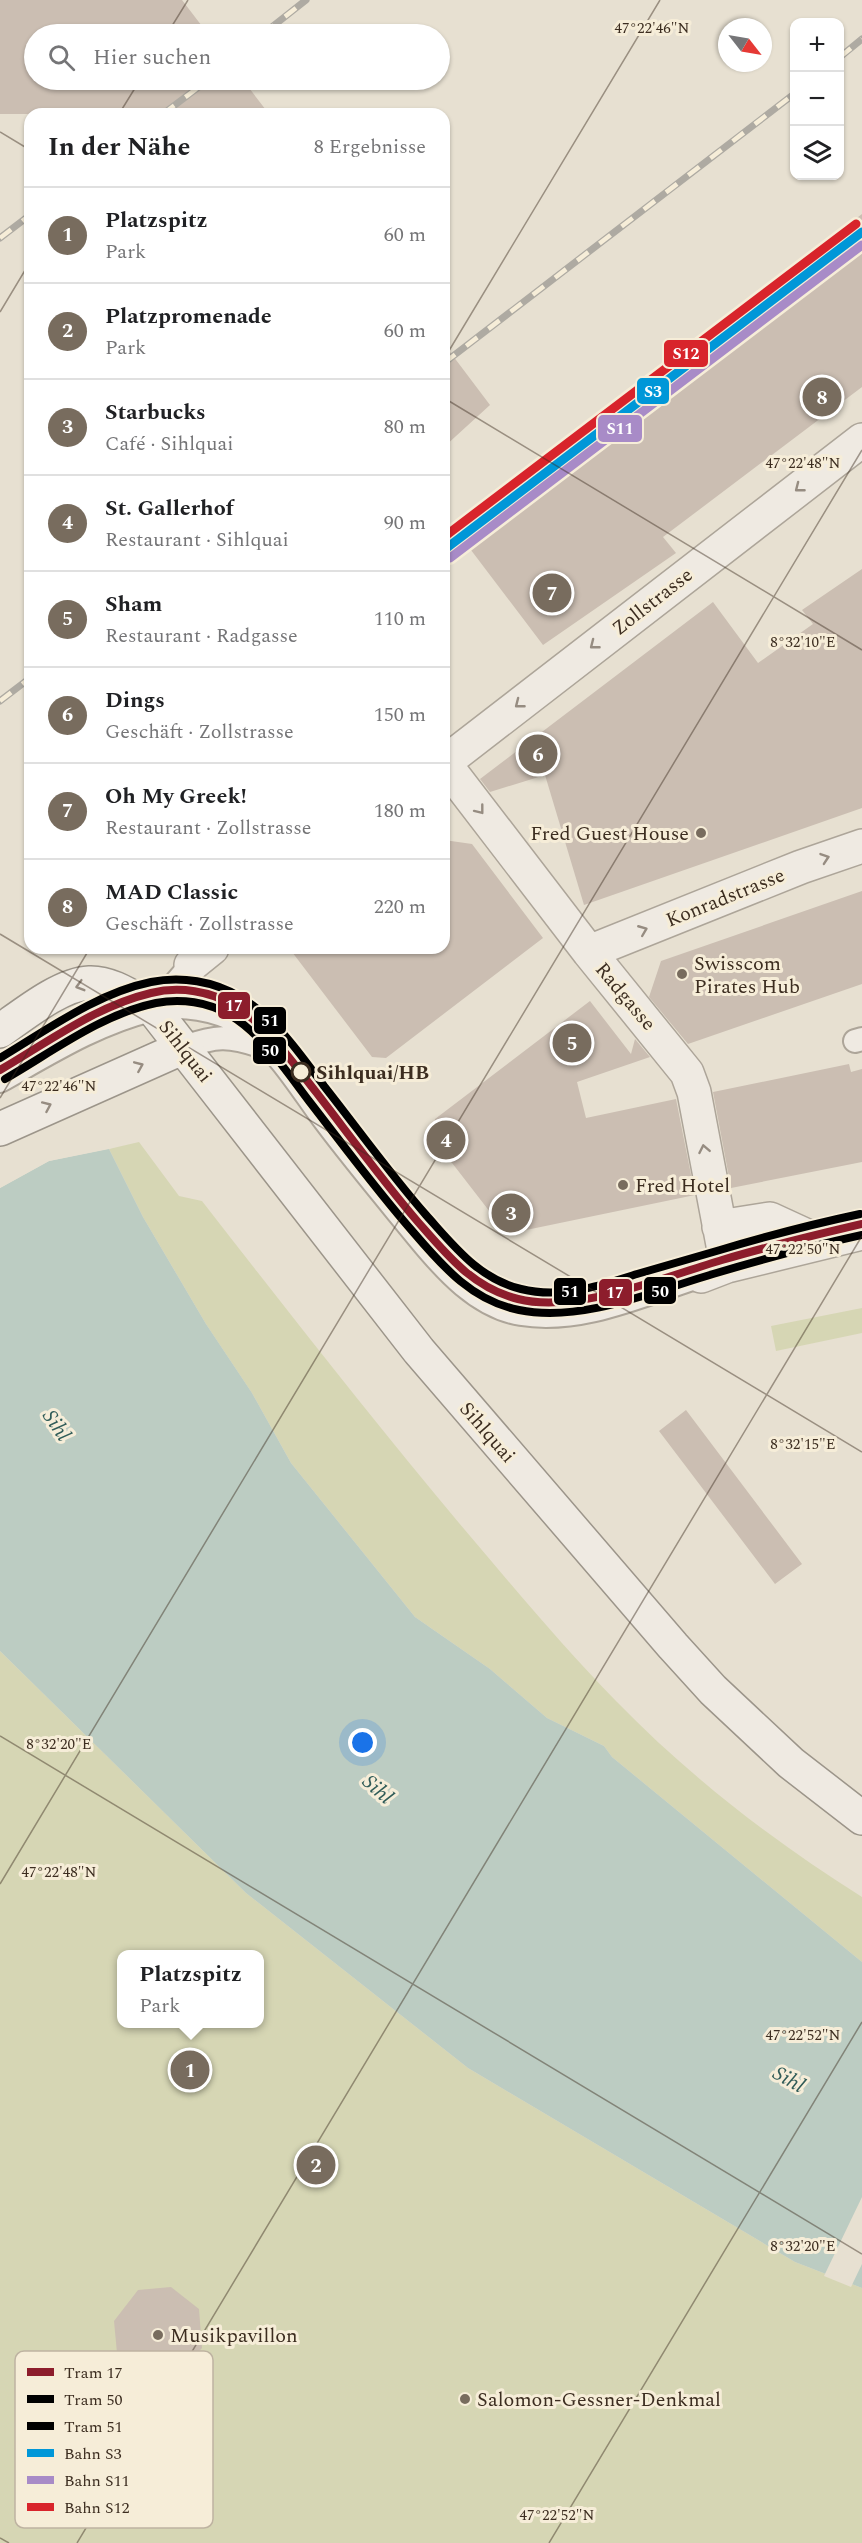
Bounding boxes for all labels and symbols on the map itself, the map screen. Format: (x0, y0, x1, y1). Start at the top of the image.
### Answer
text: 47°22'46"N (615, 17, 690, 40)
north arrow (718, 18, 772, 72)
line badge: S12 (663, 339, 709, 368)
text: S12 (672, 342, 700, 366)
pin: 8 (802, 374, 842, 420)
line badge: S3 (636, 377, 670, 405)
text: S3 (644, 380, 662, 404)
line badge: S11 (597, 414, 643, 443)
text: S11 (606, 417, 634, 441)
text: 47°22'48"N (766, 452, 841, 475)
one-way arrow (795, 481, 806, 492)
street label: Zollstrasse (606, 561, 699, 643)
pin: 7 (532, 570, 572, 616)
text: 8°32'10"E (770, 631, 836, 654)
one-way arrow (590, 638, 601, 649)
one-way arrow (515, 696, 526, 707)
pin: 6 (518, 732, 558, 777)
one-way arrow (472, 803, 483, 814)
place label: Fred Guest House (530, 819, 689, 849)
marker: Fred Guest House (694, 826, 708, 840)
one-way arrow (819, 853, 830, 866)
street label: Konradstrasse (661, 860, 789, 935)
one-way arrow (637, 925, 648, 937)
place label: Swisscom Pirates Hub (694, 949, 800, 1002)
street label: Radgasse (588, 956, 663, 1038)
marker: Swisscom Pirates Hub (675, 967, 689, 981)
one-way arrow (75, 979, 86, 991)
line badge: 17 (217, 991, 251, 1020)
text: 17 (225, 994, 243, 1018)
line badge: 51 (253, 1006, 287, 1035)
text: 51 (261, 1009, 279, 1033)
street label: Sihlquai (151, 1014, 219, 1090)
pin: 5 (552, 1020, 592, 1066)
line badge: 50 (252, 1036, 287, 1065)
text: 50 (261, 1039, 279, 1063)
place label: Sihlquai/HB (316, 1058, 429, 1088)
one-way arrow (133, 1061, 144, 1073)
marker: Sihlquai/HB (291, 1062, 311, 1082)
text: 47°22'46"N (22, 1075, 97, 1098)
one-way arrow (41, 1101, 52, 1113)
pin: 4 (426, 1118, 466, 1162)
one-way arrow (698, 1144, 711, 1154)
place label: Fred Hotel (635, 1171, 730, 1201)
marker: Fred Hotel (616, 1178, 630, 1192)
pin: 3 (492, 1190, 530, 1236)
text: 47°22'50"N (766, 1238, 841, 1261)
line badge: 50 (643, 1276, 677, 1305)
line badge: 51 (553, 1277, 587, 1306)
line badge: 17 (598, 1278, 633, 1307)
text: 51 (561, 1280, 579, 1304)
text: 50 (651, 1280, 669, 1304)
text: 17 (606, 1281, 624, 1305)
street label: Sihlquai (452, 1395, 522, 1470)
water label: Sihl (34, 1403, 79, 1448)
text: 8°32'15"E (770, 1433, 836, 1456)
your location (348, 1728, 377, 1757)
text: 8°32'20"E (26, 1733, 92, 1756)
water label: Sihl (355, 1767, 401, 1813)
text: 47°22'48"N (22, 1861, 97, 1884)
text: 47°22'52"N (766, 2024, 841, 2047)
pin: 1 (170, 2048, 210, 2092)
water label: Sihl (766, 2058, 811, 2102)
pin: 2 (296, 2142, 336, 2188)
text: 8°32'20"E (770, 2235, 836, 2258)
place label: Musikpavillon (170, 2321, 298, 2351)
marker: Musikpavillon (151, 2328, 165, 2342)
legend (15, 2351, 213, 2528)
text: Tram 17 (64, 2361, 122, 2385)
place label: Salomon-Gessner-Denkmal (477, 2385, 721, 2415)
text: Tram 50 (64, 2388, 122, 2412)
marker: Salomon-Gessner-Denkmal (458, 2392, 472, 2406)
text: Tram 51 (64, 2415, 122, 2439)
text: Bahn S3 (64, 2442, 121, 2466)
text: Bahn S11 (64, 2469, 129, 2493)
text: Bahn S12 (64, 2496, 129, 2520)
text: 47°22'52"N (520, 2504, 595, 2527)

